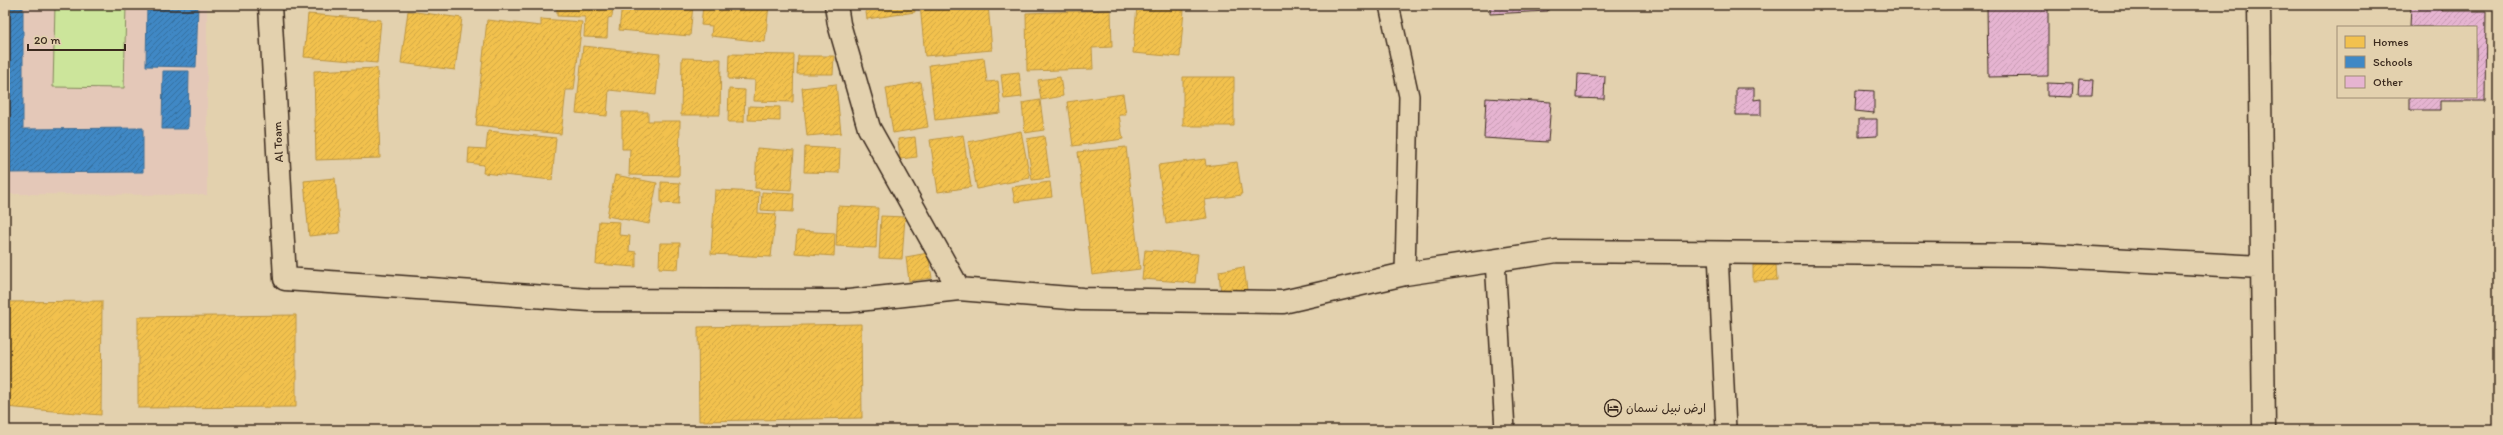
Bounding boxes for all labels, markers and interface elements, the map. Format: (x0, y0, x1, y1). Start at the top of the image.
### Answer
scale bar (28, 26, 125, 52)
legend (2337, 26, 2477, 98)
text: 20 m (34, 33, 61, 47)
text: Homes (2373, 35, 2409, 49)
text: Schools (2373, 55, 2412, 69)
text: Other (2373, 75, 2403, 89)
street label: Al Toam (270, 121, 286, 163)
hotel icon: ارض نبيل نسمان (1603, 398, 1623, 418)
place label: ارض نبيل نسمان (1626, 401, 1706, 416)

